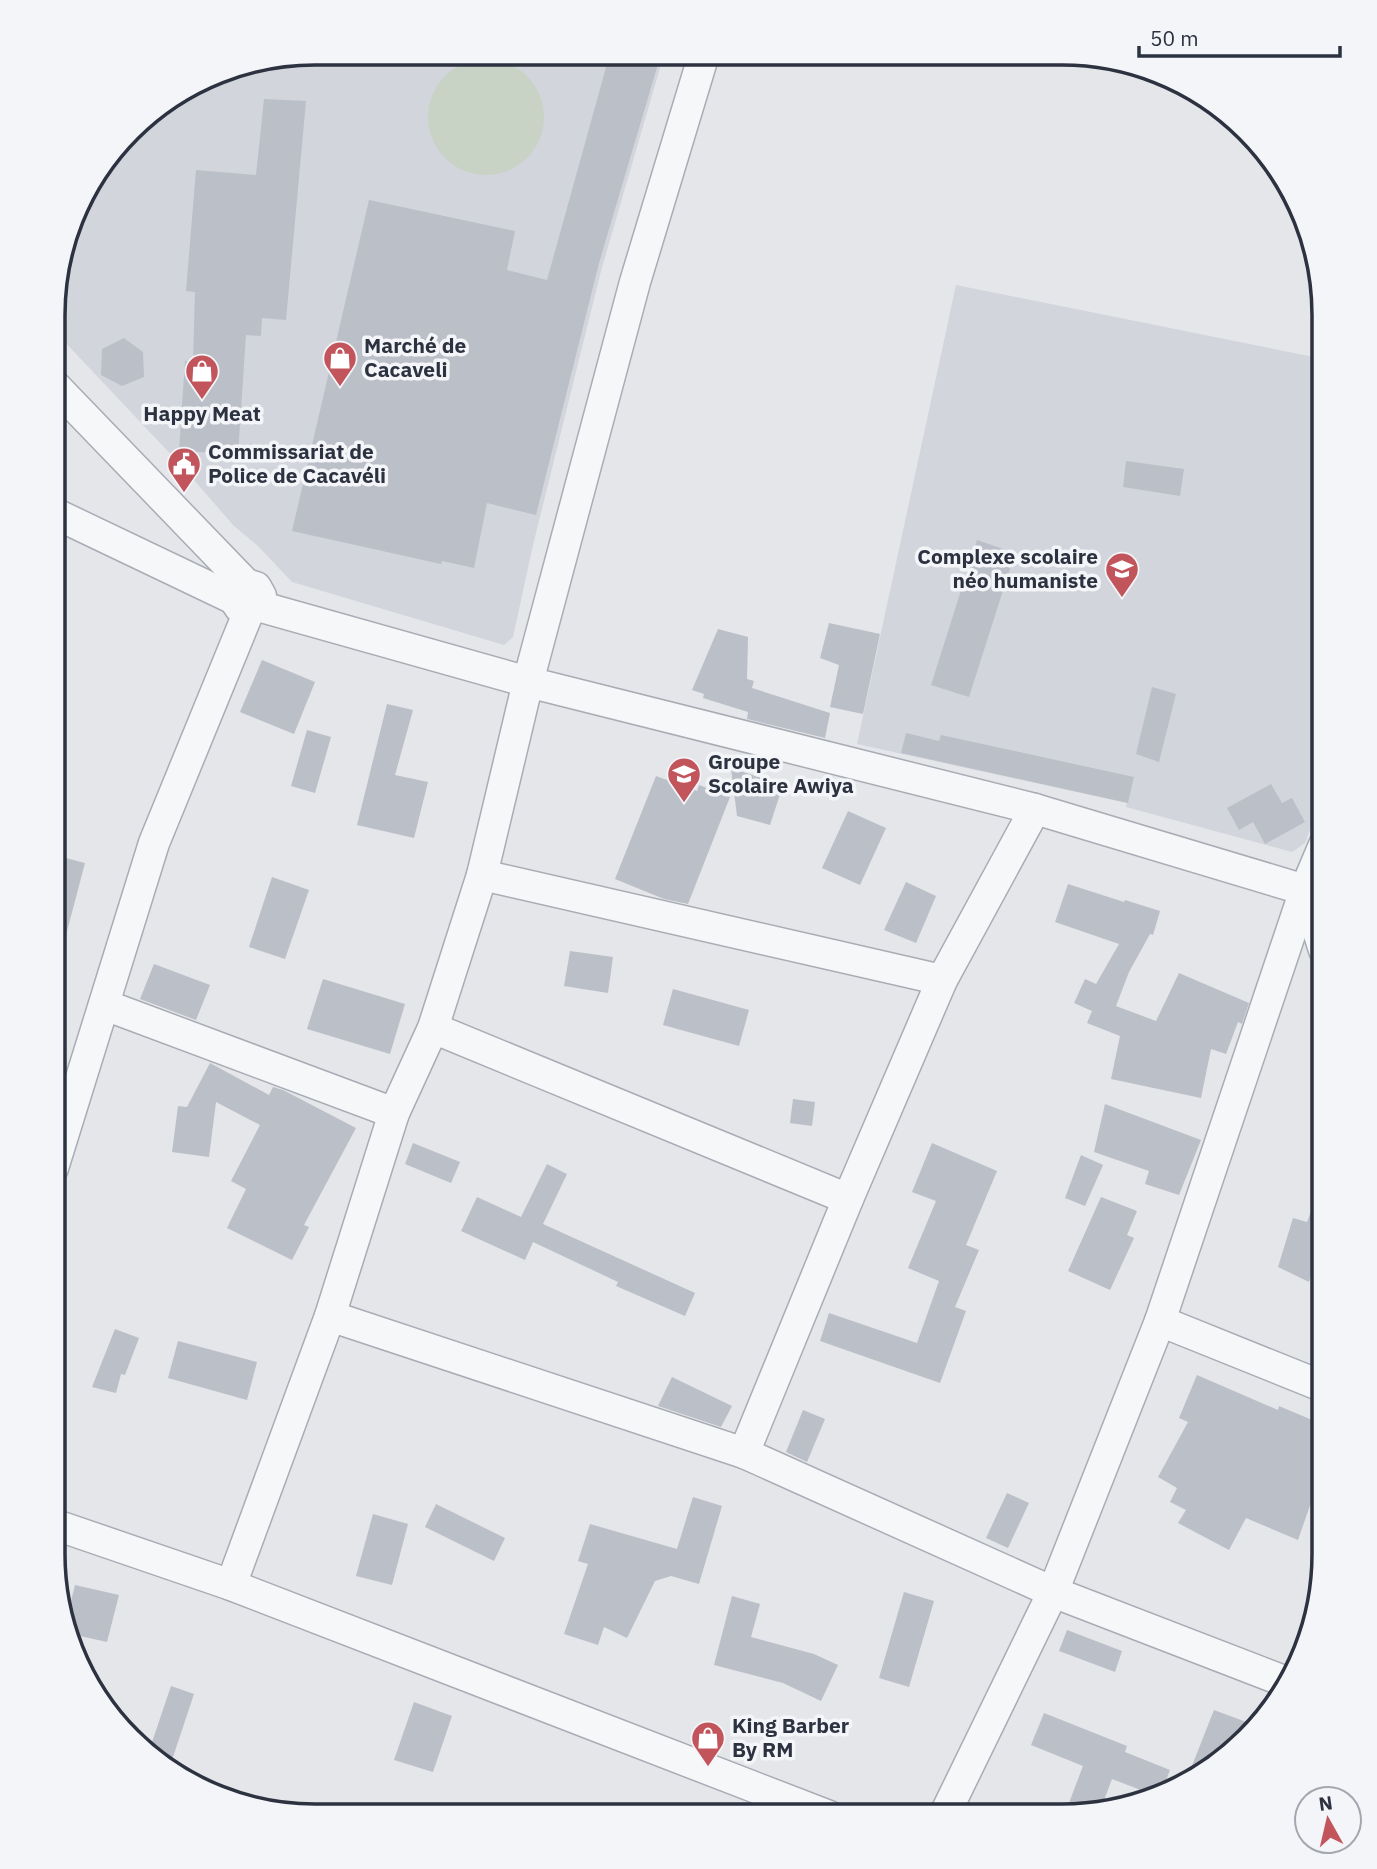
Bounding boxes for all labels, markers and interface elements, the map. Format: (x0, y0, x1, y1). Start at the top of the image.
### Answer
scale bar (1139, 14, 1340, 58)
text: 50 m (1150, 24, 1199, 52)
place label: Marché de Cacaveli (364, 331, 466, 383)
shop icon: Marché de Cacaveli (321, 339, 359, 388)
shop icon: Happy Meat (183, 352, 221, 401)
place label: Happy Meat (143, 399, 261, 427)
place label: Commissariat de Police de Cacavéli (208, 437, 386, 489)
public building icon: Commissariat de Police de Cacavéli (165, 445, 203, 494)
place label: Complexe scolaire néo humaniste (917, 542, 1098, 594)
school or university icon: Complexe scolaire néo humaniste (1103, 550, 1141, 599)
place label: Groupe Scolaire Awiya (708, 747, 854, 799)
school or university icon: Groupe Scolaire Awiya (665, 755, 703, 804)
place label: King Barber By RM (732, 1711, 850, 1763)
shop icon: King Barber By RM (689, 1719, 727, 1768)
north arrow (1293, 1785, 1363, 1855)
text: N (1317, 1790, 1334, 1816)

